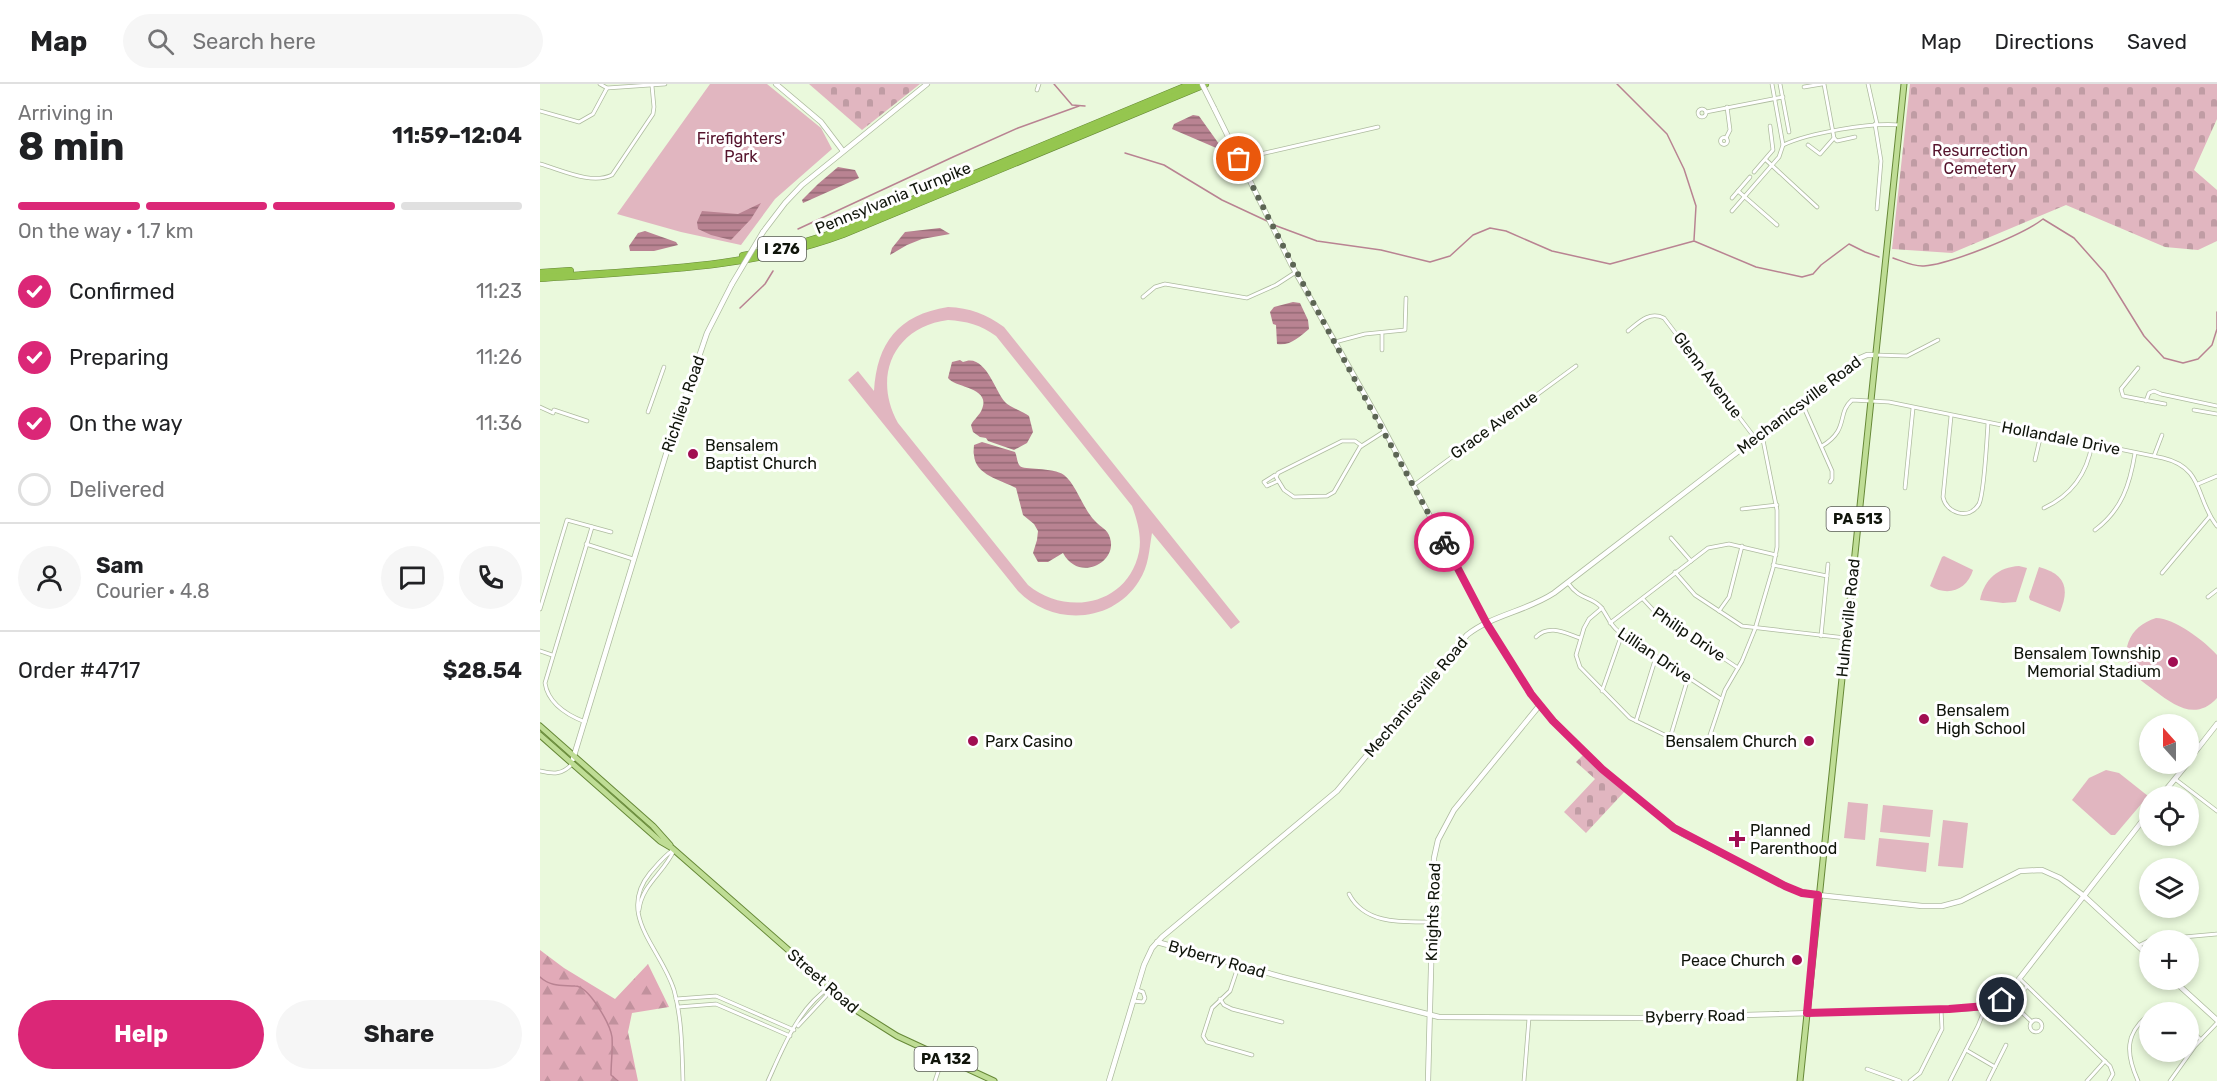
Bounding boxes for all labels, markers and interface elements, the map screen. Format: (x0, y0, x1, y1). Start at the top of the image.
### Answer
search box (123, 14, 543, 68)
text: Map (30, 25, 87, 58)
icon: search (144, 25, 177, 58)
text: Search here (192, 28, 316, 55)
text: Map (1921, 29, 1962, 54)
text: Directions (1995, 29, 2094, 54)
text: Saved (2127, 29, 2187, 54)
text: Arriving in (18, 101, 113, 125)
text: 11:59–12:04 (392, 122, 522, 149)
text: 8 min (18, 124, 125, 170)
park label: Firefighters' Park (697, 129, 785, 166)
pin (1213, 133, 1264, 184)
park label: Resurrection Cemetery (1932, 141, 2028, 178)
icon: bag (1222, 142, 1255, 175)
street label: Pennsylvania Turnpike (812, 158, 974, 238)
text: On the way · 1.7 km (18, 219, 194, 243)
road number: I 276 (758, 237, 806, 261)
icon: check (18, 275, 51, 308)
text: Confirmed (69, 278, 175, 305)
text: 11:23 (476, 279, 522, 303)
street label: Glenn Avenue (1670, 328, 1747, 422)
icon: check (18, 341, 51, 374)
text: Preparing (69, 344, 169, 371)
text: 11:26 (476, 345, 522, 369)
street label: Mechanicsville Road (1733, 352, 1865, 458)
street label: Richlieu Road (658, 353, 708, 455)
street label: Grace Avenue (1447, 387, 1541, 463)
icon: check (18, 407, 51, 440)
text: On the way (69, 410, 183, 437)
text: 11:36 (476, 411, 522, 435)
street label: Hollandale Drive (2000, 417, 2122, 459)
place label: Bensalem Baptist Church (705, 436, 817, 473)
marker: Bensalem Baptist Church (686, 447, 700, 461)
text: Delivered (69, 476, 165, 503)
road number: PA 513 (1826, 507, 1890, 531)
courier (1414, 512, 1474, 572)
icon: bike (1428, 526, 1461, 559)
button: person (18, 546, 81, 609)
button: chat (381, 546, 444, 609)
button: phone (459, 546, 522, 609)
text: Sam (96, 552, 144, 579)
street label: Hulmeville Road (1832, 558, 1864, 678)
text: Courier · 4.8 (96, 579, 210, 603)
street label: Philip Drive (1649, 603, 1729, 665)
street label: Lillian Drive (1614, 623, 1696, 687)
street label: Mechanicsville Road (1360, 633, 1472, 761)
place label: Bensalem Township Memorial Stadium (2014, 644, 2161, 681)
marker: Bensalem Township Memorial Stadium (2166, 655, 2180, 669)
text: Order #4717 (18, 657, 140, 684)
text: $28.54 (443, 657, 522, 684)
place label: Bensalem High School (1936, 701, 2025, 738)
marker: Bensalem High School (1917, 712, 1931, 726)
north arrow (2139, 714, 2199, 774)
map controls (2139, 714, 2199, 1062)
place label: Parx Casino (985, 732, 1073, 751)
place label: Bensalem Church (1665, 732, 1797, 751)
marker: Parx Casino (966, 734, 980, 748)
marker: Bensalem Church (1802, 734, 1816, 748)
button: locate (2139, 786, 2199, 846)
place label: Planned Parenthood (1750, 821, 1837, 858)
marker: Planned Parenthood (1728, 830, 1746, 848)
button: layers (2139, 858, 2199, 918)
street label: Knights Road (1422, 862, 1444, 962)
button: + (2139, 930, 2199, 990)
street label: Byberry Road (1166, 936, 1268, 982)
street label: Street Road (784, 945, 862, 1017)
place label: Peace Church (1681, 951, 1785, 970)
marker: Peace Church (1790, 953, 1804, 967)
pin (1976, 974, 2027, 1025)
icon: home (1985, 983, 2018, 1016)
button: Help (18, 1000, 264, 1069)
button: Share (276, 1000, 522, 1069)
button: − (2139, 1002, 2199, 1062)
street label: Byberry Road (1645, 1006, 1745, 1026)
road number: PA 132 (914, 1047, 978, 1071)

